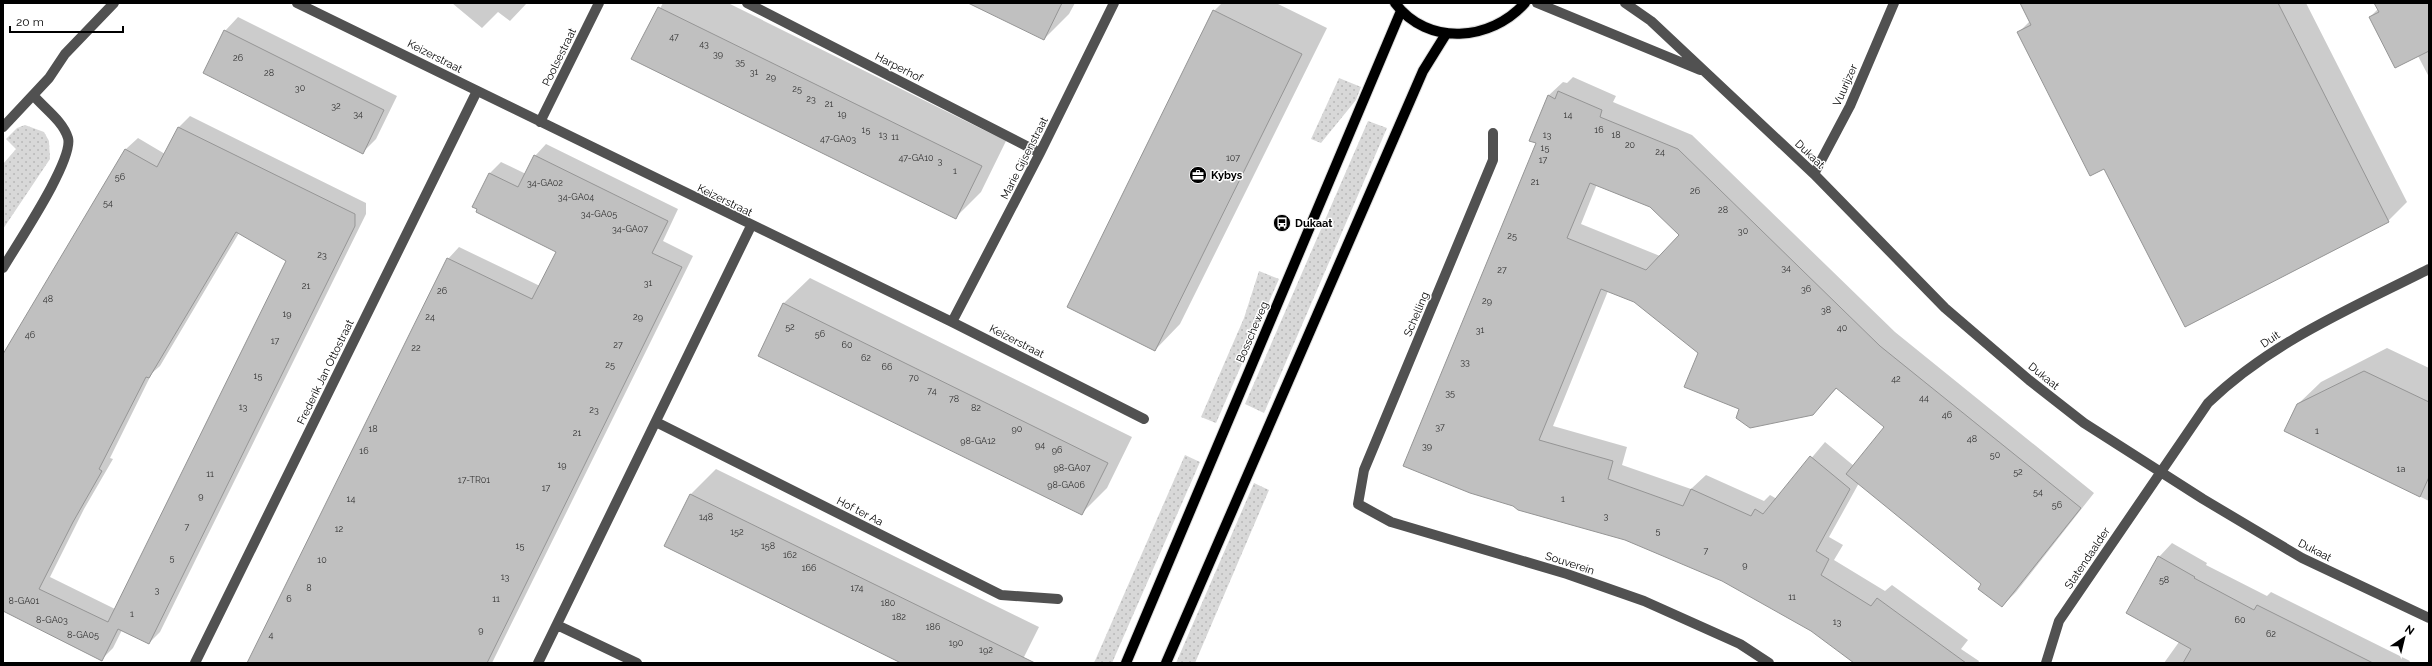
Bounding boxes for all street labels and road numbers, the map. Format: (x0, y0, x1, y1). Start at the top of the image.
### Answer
street label: Poolsestraat (540, 26, 579, 88)
street label: Keizerstraat (405, 37, 465, 76)
street label: Harperhof (873, 50, 925, 85)
street label: Vuurijzer (1830, 62, 1860, 108)
street label: Marie Gijsenstraat (998, 115, 1051, 202)
street label: Dukaat (1792, 137, 1827, 172)
street label: Keizerstraat (695, 182, 755, 220)
street label: Schelling (1401, 290, 1432, 338)
street label: Bosscheweg (1234, 300, 1271, 365)
street label: Frederik Jan Ottostraat (294, 317, 357, 427)
street label: Keizerstraat (987, 322, 1047, 361)
street label: Duit (2258, 328, 2283, 351)
street label: Dukaat (2026, 360, 2062, 393)
street label: Hof ter Aa (834, 494, 885, 529)
street label: Statendaalder (2062, 525, 2113, 592)
street label: Dukaat (2296, 537, 2334, 565)
street label: Souverein (1544, 549, 1596, 578)

